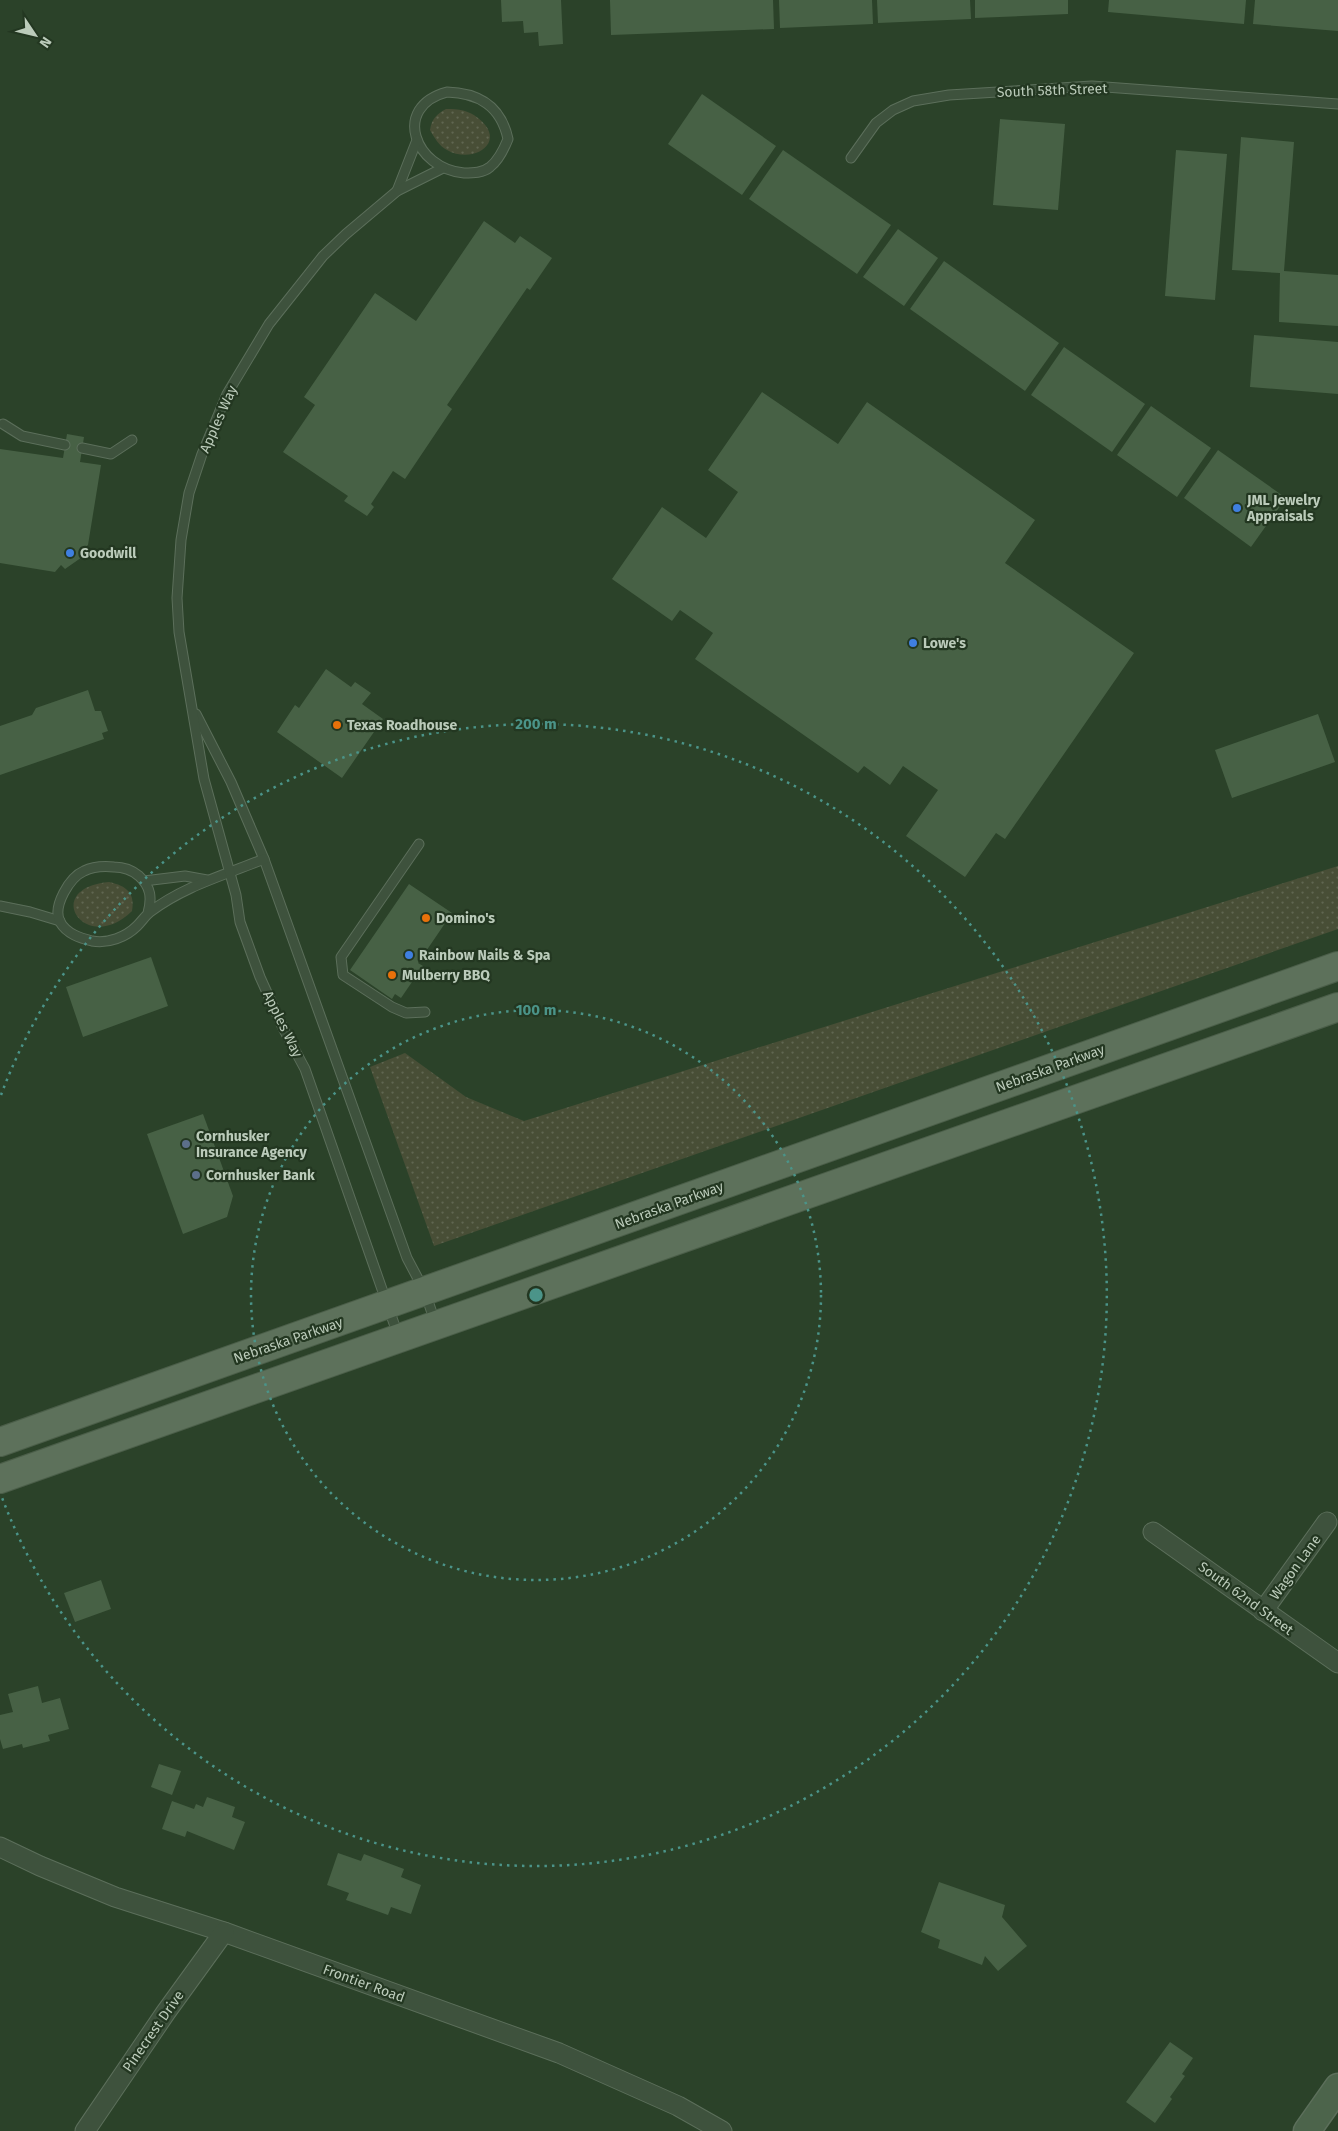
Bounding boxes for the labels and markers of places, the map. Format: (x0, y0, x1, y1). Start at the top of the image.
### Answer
place label: JML Jewelry Appraisals (1246, 492, 1321, 525)
marker: JML Jewelry Appraisals (1231, 502, 1243, 514)
place label: Goodwill (80, 545, 137, 562)
marker: Goodwill (64, 547, 76, 559)
place label: Lowe's (923, 635, 966, 652)
marker: Lowe's (907, 637, 919, 649)
place label: Texas Roadhouse (347, 717, 457, 734)
marker: Texas Roadhouse (331, 719, 343, 731)
place label: Domino's (436, 910, 495, 927)
marker: Domino's (420, 912, 432, 924)
place label: Rainbow Nails & Spa (419, 947, 551, 964)
marker: Rainbow Nails & Spa (403, 949, 415, 961)
place label: Mulberry BBQ (402, 967, 490, 984)
marker: Mulberry BBQ (386, 969, 398, 981)
place label: Cornhusker Insurance Agency (196, 1128, 307, 1161)
marker: Cornhusker Insurance Agency (180, 1138, 192, 1150)
place label: Cornhusker Bank (206, 1167, 315, 1184)
marker: Cornhusker Bank (190, 1169, 202, 1181)
centre of rings (527, 1286, 545, 1304)

